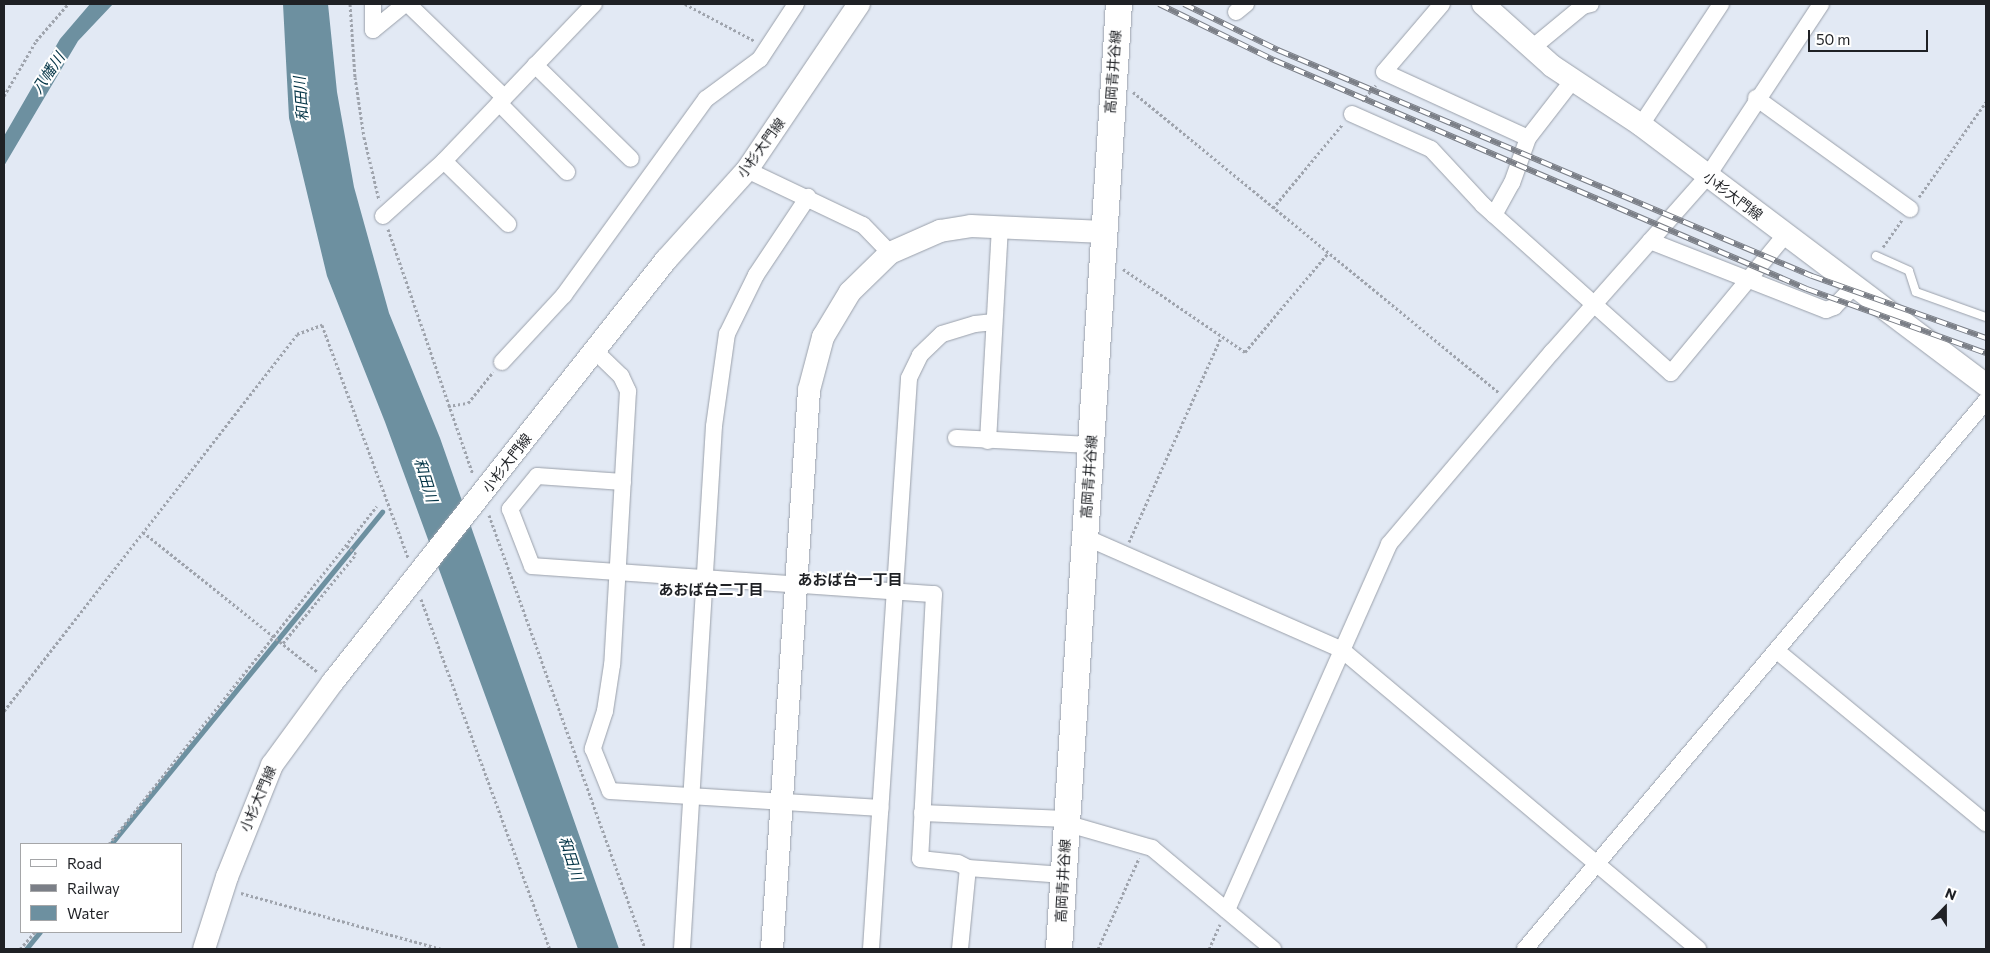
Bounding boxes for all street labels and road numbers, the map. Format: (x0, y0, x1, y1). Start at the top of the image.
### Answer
street label: 高岡青井谷線 (1102, 30, 1124, 114)
street label: 小杉大門線 (734, 115, 788, 181)
street label: 小杉大門線 (1700, 168, 1766, 224)
street label: 小杉大門線 (479, 430, 535, 496)
street label: 高岡青井谷線 (1078, 435, 1100, 519)
street label: 小杉大門線 (237, 764, 279, 834)
street label: 高岡青井谷線 (1052, 839, 1074, 923)

